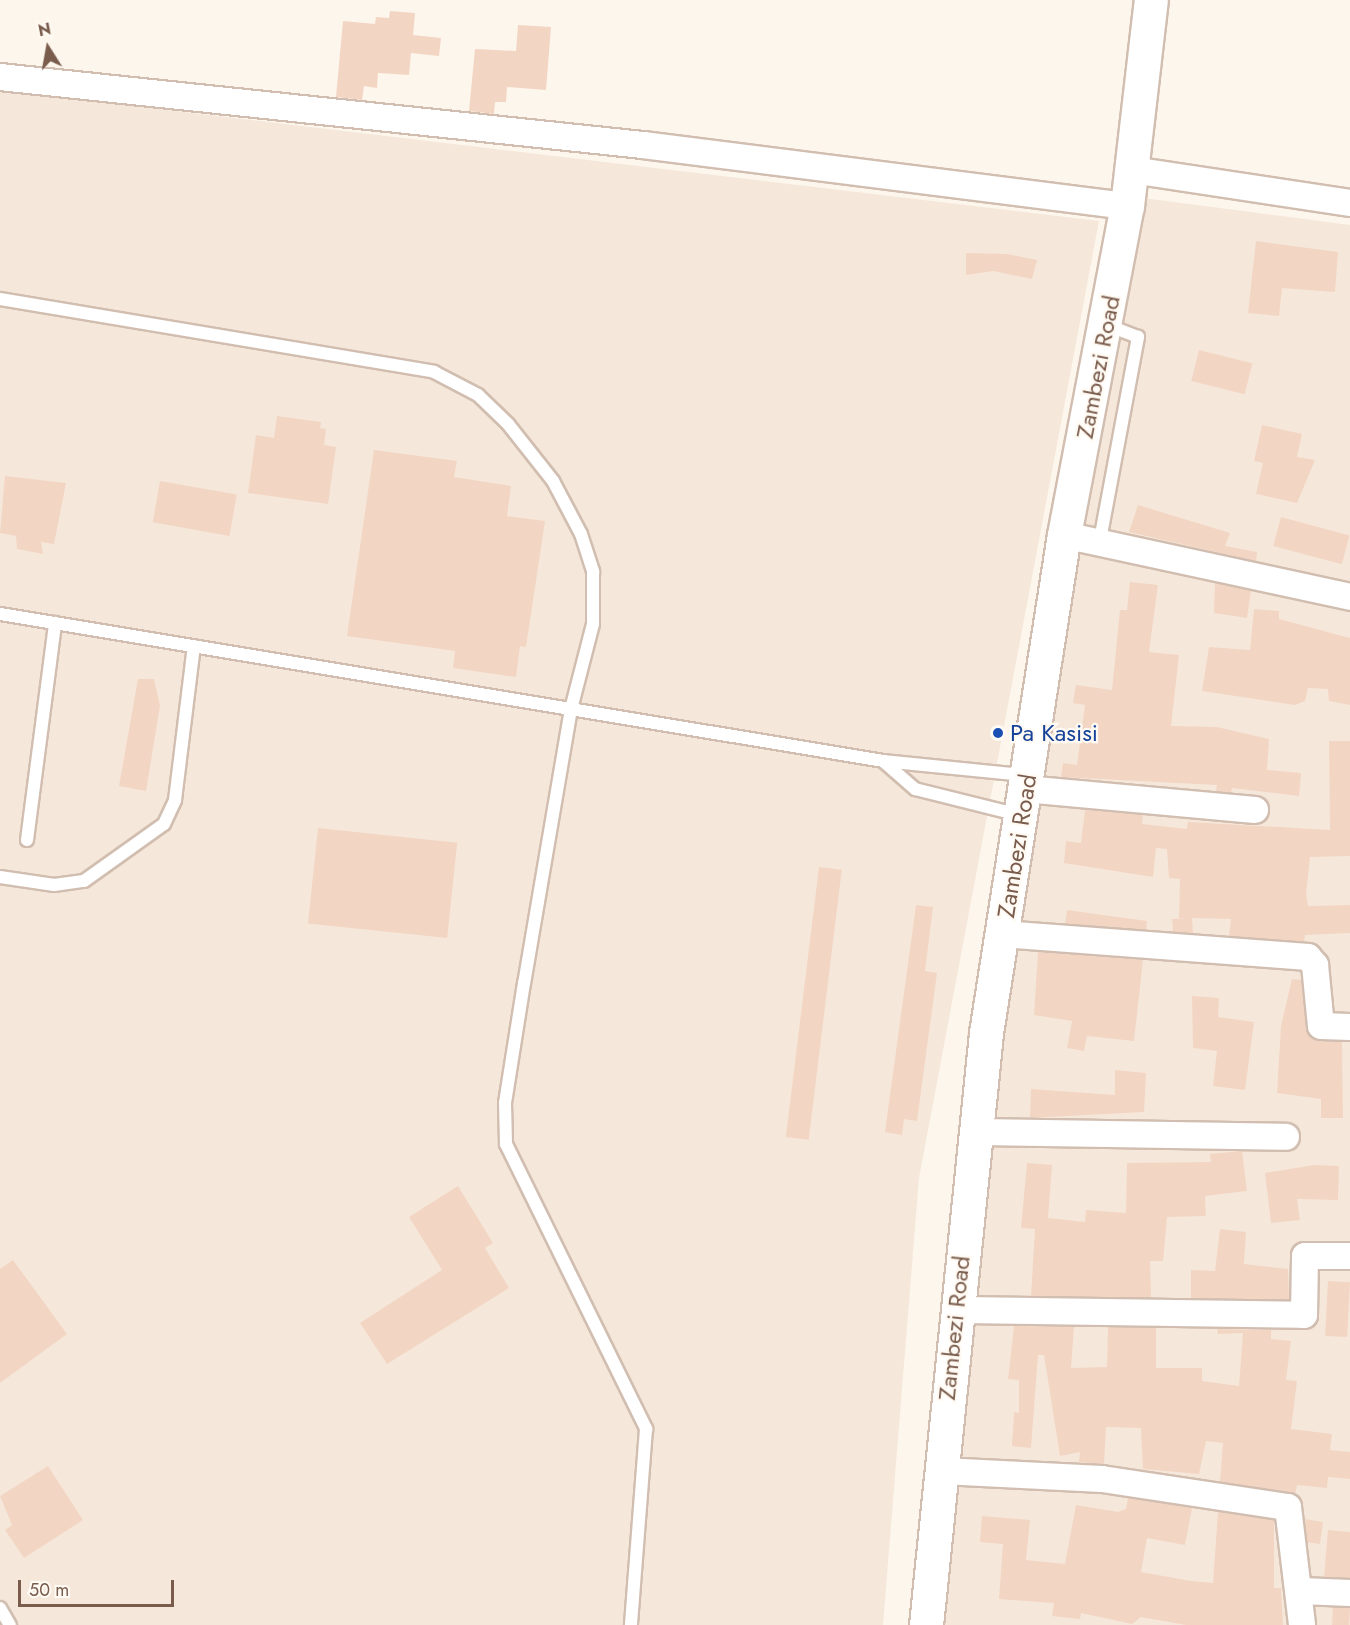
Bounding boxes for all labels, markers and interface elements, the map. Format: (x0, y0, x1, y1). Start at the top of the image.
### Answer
text: N (36, 17, 53, 42)
north arrow (18, 18, 78, 78)
street label: Zambezi Road (1070, 293, 1126, 441)
place label: Pa Kasisi (1010, 719, 1098, 747)
marker: Pa Kasisi (991, 726, 1005, 740)
street label: Zambezi Road (991, 772, 1043, 920)
street label: Zambezi Road (932, 1254, 976, 1402)
scale bar (21, 1568, 177, 1606)
text: 50 m (29, 1577, 69, 1603)

